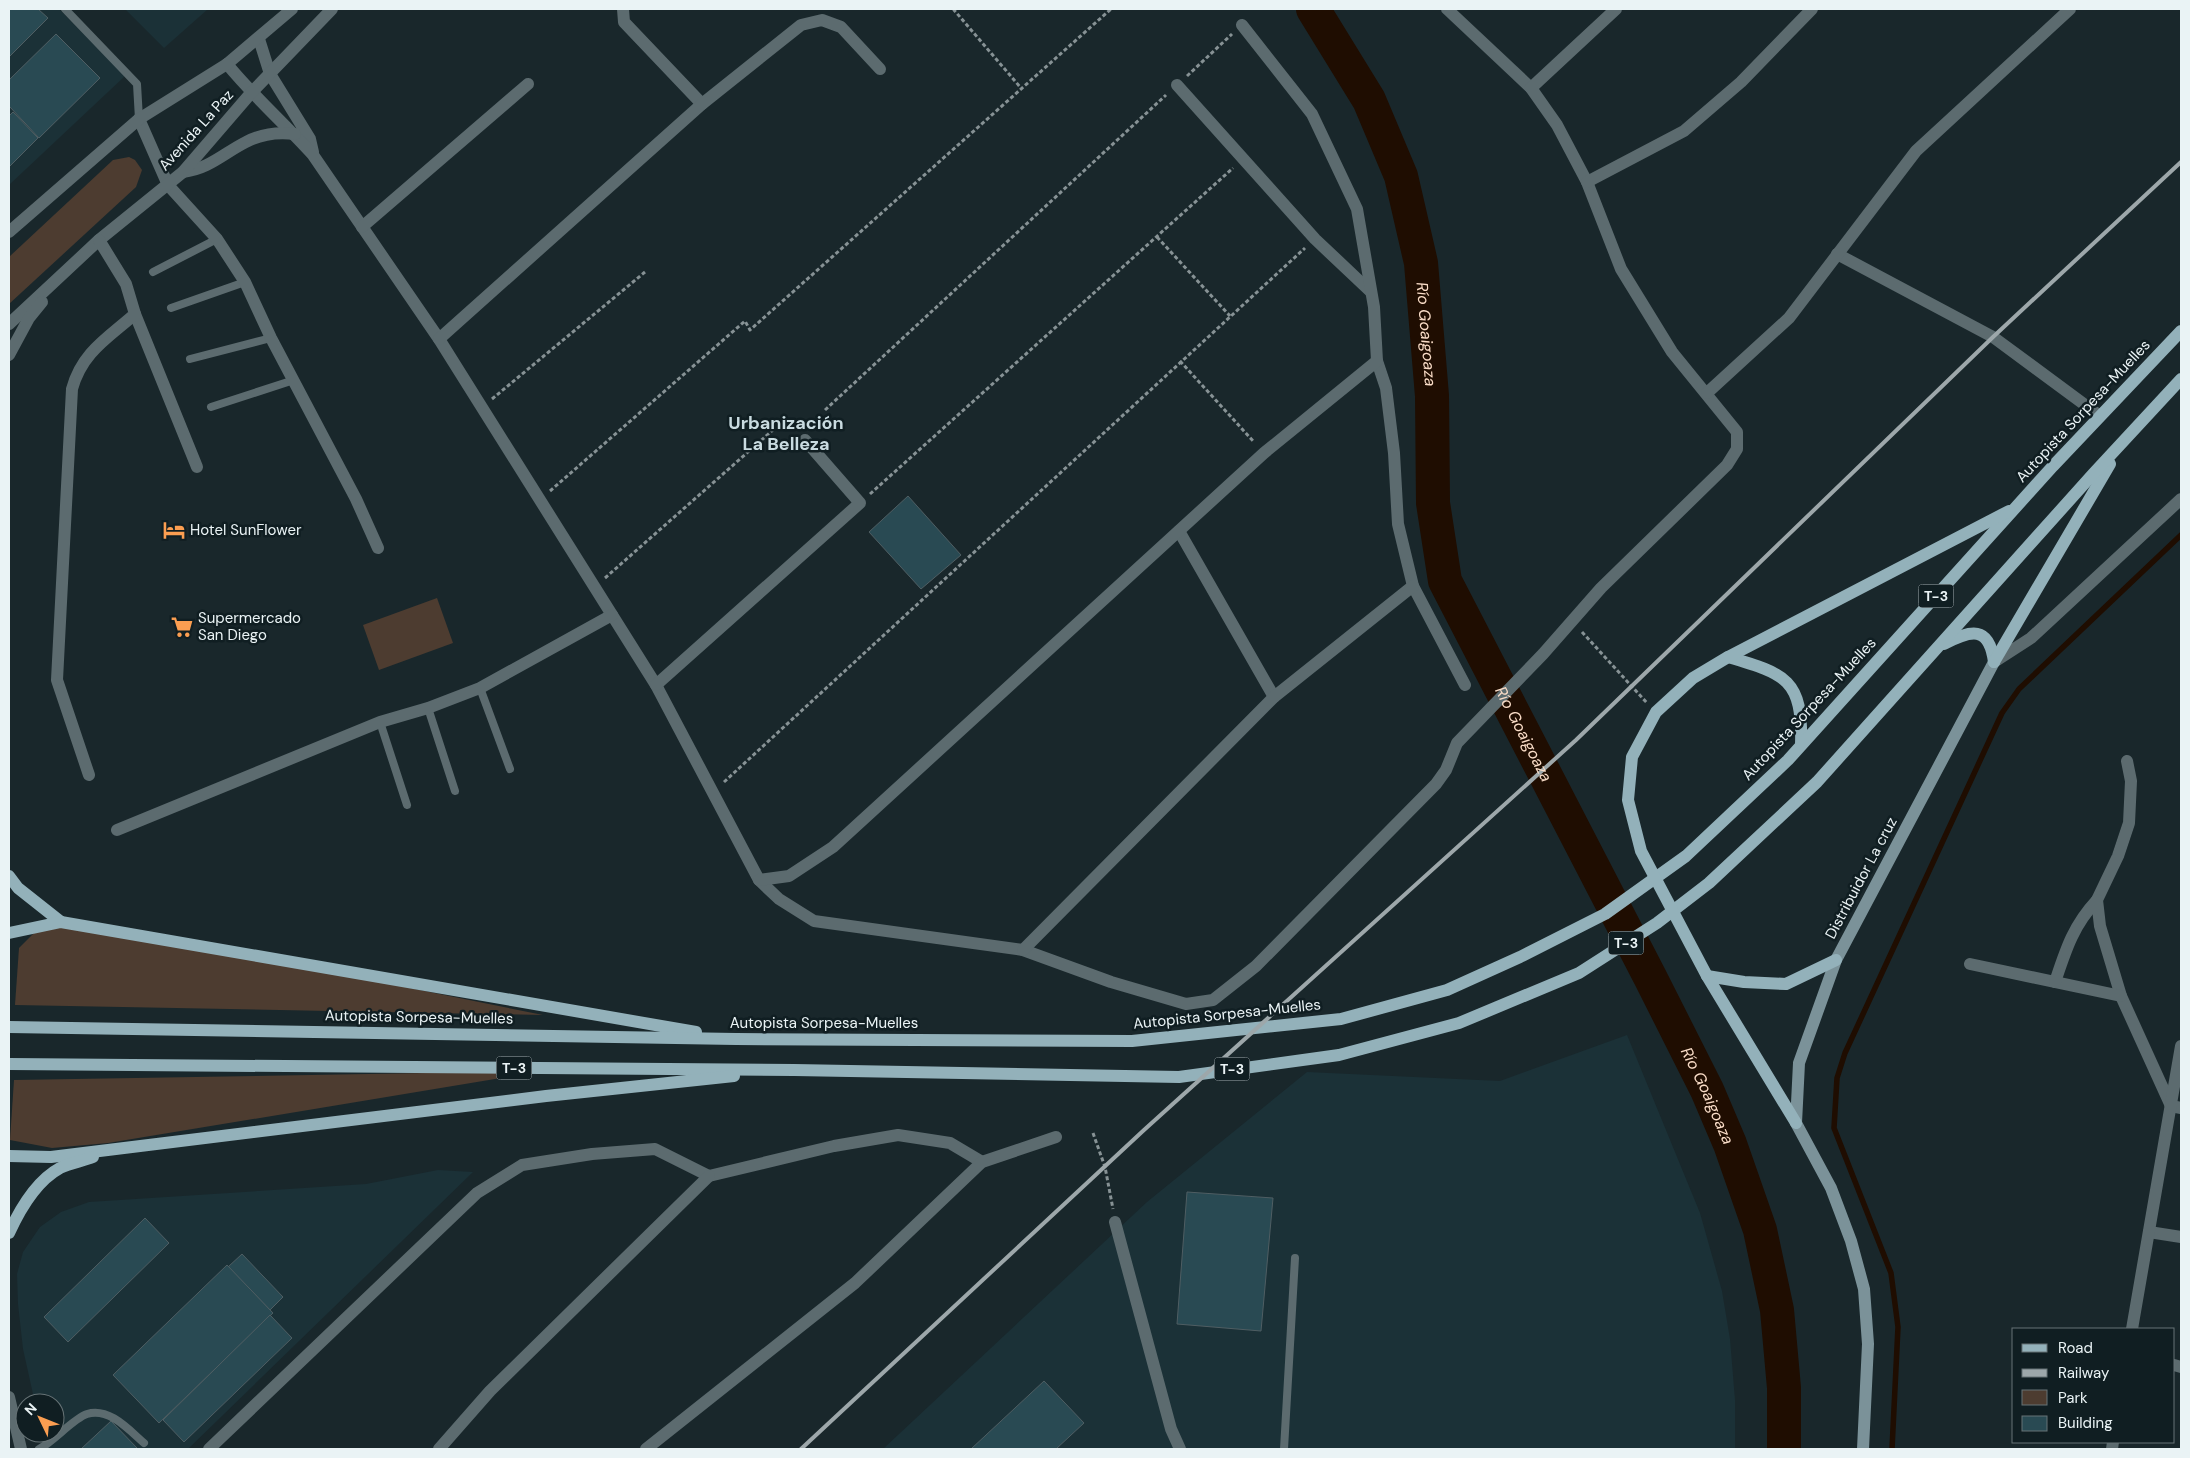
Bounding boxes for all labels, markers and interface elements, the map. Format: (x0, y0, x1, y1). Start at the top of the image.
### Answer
street label: Avenida La Paz (154, 85, 238, 175)
water label: Río Goaigoaza (1412, 281, 1441, 387)
street label: Autopista Sorpesa-Muelles (2011, 335, 2155, 487)
district label: Urbanización La Belleza (728, 411, 844, 456)
hotel icon: Hotel SunFlower (161, 517, 187, 543)
place label: Hotel SunFlower (190, 520, 302, 540)
road number: T-3 (1918, 584, 1954, 608)
place label: Supermercado San Diego (198, 608, 301, 645)
supermarket icon: Supermercado San Diego (169, 614, 195, 640)
street label: Autopista Sorpesa-Muelles (1737, 633, 1881, 785)
water label: Río Goaigoaza (1490, 683, 1557, 786)
street label: Distribuidor La cruz (1820, 813, 1902, 942)
road number: T-3 (1608, 931, 1644, 954)
street label: Autopista Sorpesa-Muelles (1132, 994, 1322, 1034)
street label: Autopista Sorpesa-Muelles (325, 1005, 513, 1029)
street label: Autopista Sorpesa-Muelles (730, 1013, 918, 1033)
water label: Río Goaigoaza (1676, 1044, 1739, 1148)
road number: T-3 (496, 1056, 532, 1080)
road number: T-3 (1214, 1058, 1250, 1080)
legend (2012, 1328, 2175, 1443)
text: Road (2058, 1338, 2093, 1358)
text: Railway (2058, 1363, 2110, 1383)
text: Park (2058, 1388, 2088, 1408)
north arrow (15, 1393, 65, 1443)
text: N (20, 1399, 41, 1419)
text: Building (2058, 1413, 2113, 1433)

